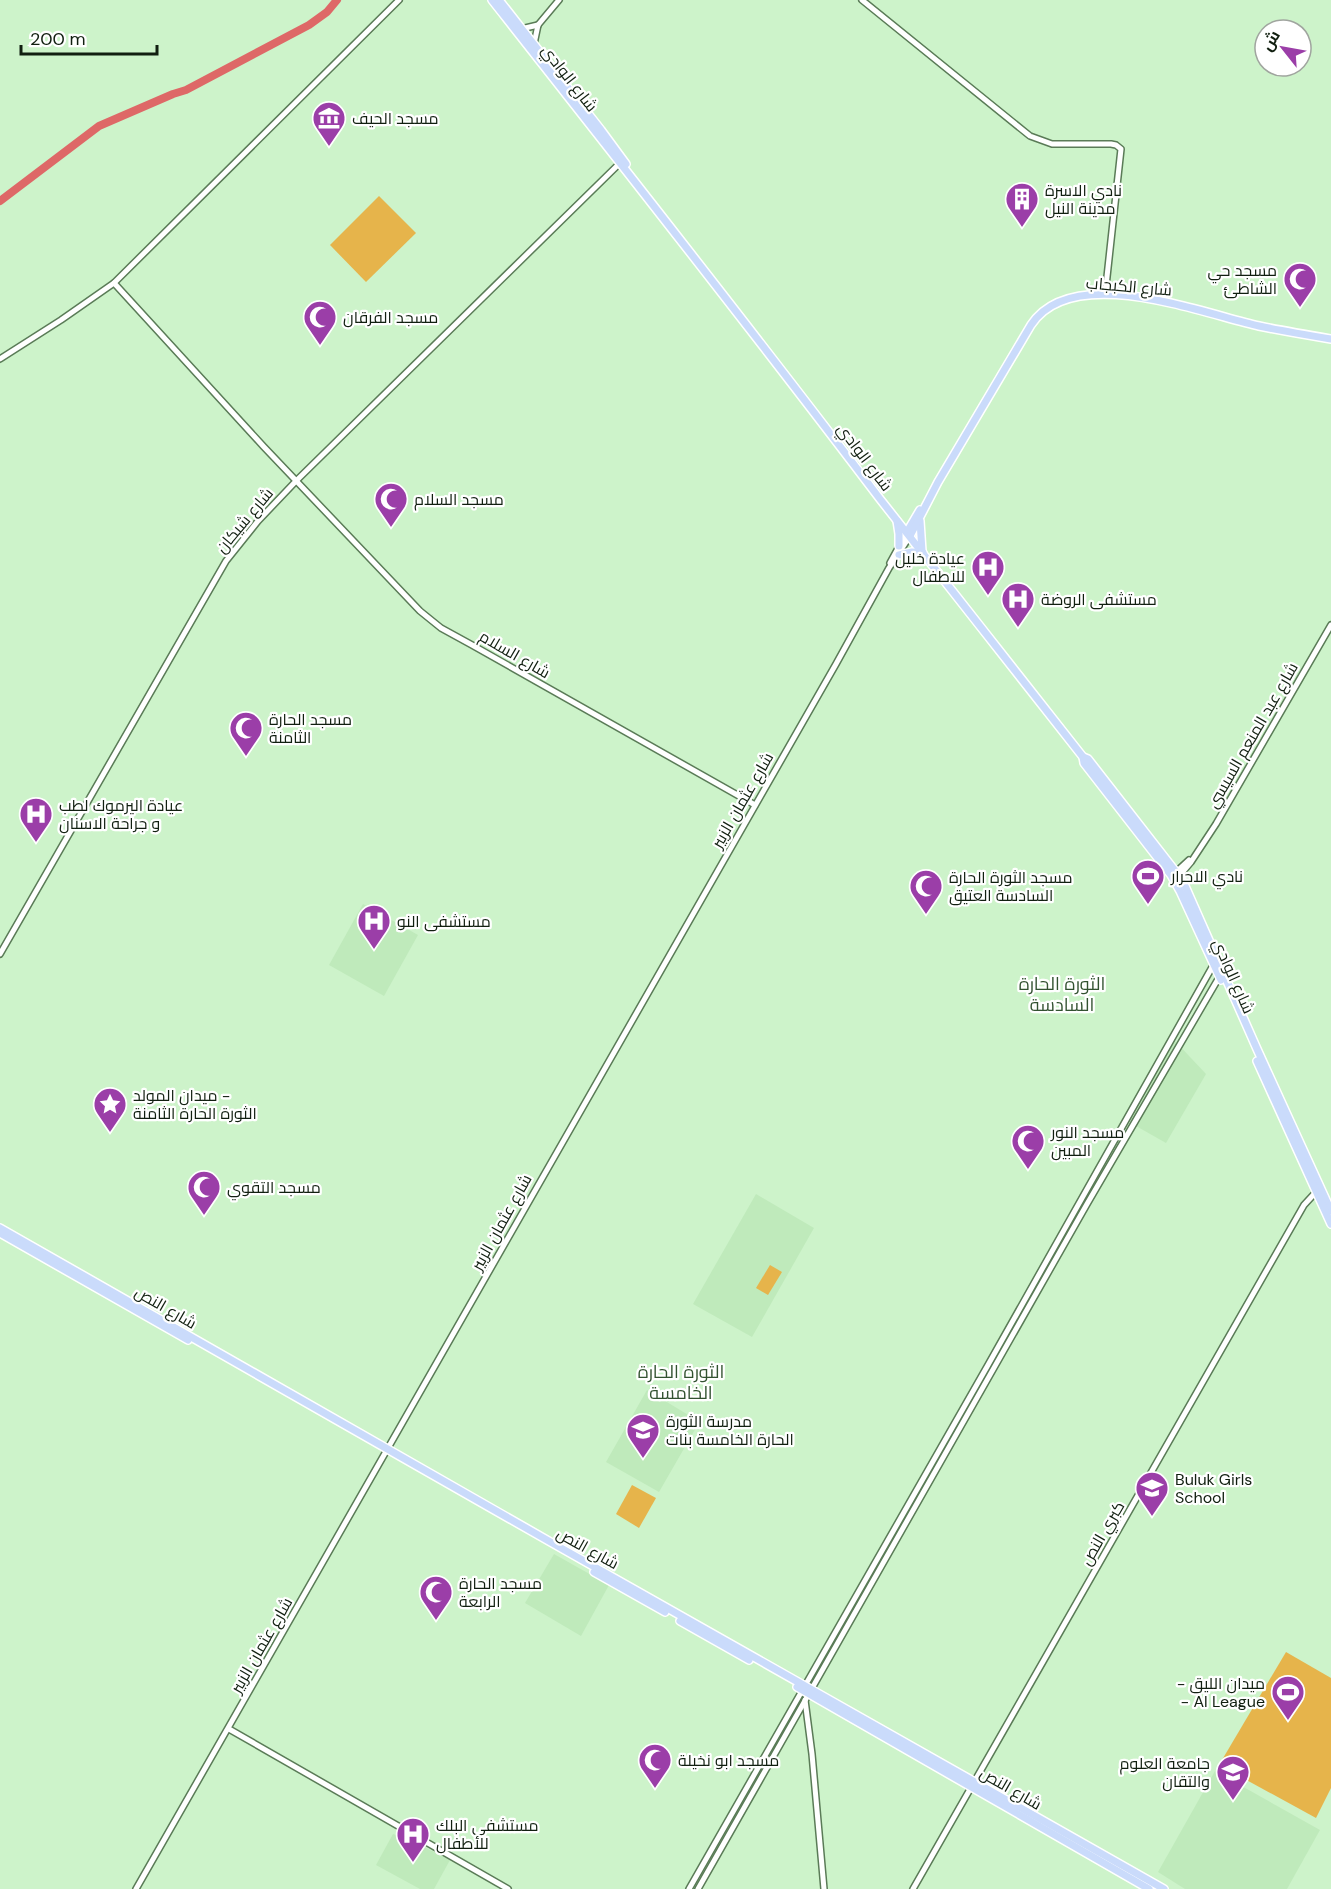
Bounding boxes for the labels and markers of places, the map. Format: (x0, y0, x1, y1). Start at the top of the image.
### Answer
museum icon: مسجد الحيف (311, 100, 347, 147)
place label: مسجد الحيف (352, 108, 438, 129)
place label: نادي الاسرة مدينة النيل (1045, 180, 1122, 219)
building icon: نادي الاسرة مدينة النيل (1004, 181, 1040, 228)
place label: مسجد حي الشاطئ (1207, 260, 1277, 299)
mosque icon: مسجد حي الشاطئ (1282, 261, 1318, 308)
mosque icon: مسجد الفرقان (302, 299, 338, 346)
place label: مسجد الفرقان (343, 307, 438, 328)
mosque icon: مسجد السلام (373, 481, 409, 528)
place label: مسجد السلام (414, 489, 504, 511)
place label: عيادة خليل للاطفال (895, 548, 965, 587)
hospital icon: عيادة خليل للاطفال (970, 549, 1006, 596)
hospital icon: مستشفى الروضة (1000, 581, 1036, 628)
place label: مستشفى الروضة (1041, 589, 1157, 610)
place label: مسجد الحارة الثامنة (269, 709, 352, 748)
mosque icon: مسجد الحارة الثامنة (228, 710, 264, 757)
place label: عيادة اليرموك لطب و جراحة الاسنان (59, 795, 183, 834)
hospital icon: عيادة اليرموك لطب و جراحة الاسنان (18, 796, 54, 843)
sports icon: نادي الاحرار (1130, 858, 1166, 905)
place label: نادي الاحرار (1170, 866, 1243, 890)
place label: مسجد الثورة الحارة السادسة العتيق (949, 867, 1073, 906)
mosque icon: مسجد الثورة الحارة السادسة العتيق (908, 868, 944, 915)
hospital icon: مستشفى النو (356, 903, 392, 950)
place label: مستشفى النو (397, 911, 491, 932)
place label: ميدان المولد - الثورة الحارة الثامنة (133, 1085, 257, 1124)
place icon: ميدان المولد - الثورة الحارة الثامنة (92, 1086, 128, 1133)
place label: مسجد النور المبين (1050, 1122, 1124, 1161)
mosque icon: مسجد النور المبين (1010, 1123, 1046, 1170)
mosque icon: مسجد التقوي (186, 1169, 222, 1216)
place label: مسجد التقوي (227, 1177, 321, 1201)
place label: مدرسة الثورة الحارة الخامسة بنات (666, 1411, 794, 1450)
school or university icon: مدرسة الثورة الحارة الخامسة بنات (625, 1412, 661, 1459)
place label: Buluk Girls School (1175, 1469, 1252, 1508)
school or university icon: Buluk Girls School (1134, 1470, 1170, 1517)
place label: مسجد الحارة الرابعة (459, 1573, 542, 1612)
mosque icon: مسجد الحارة الرابعة (418, 1574, 454, 1621)
place label: - ميدان الليق - Al League (1177, 1673, 1265, 1712)
sports icon: - ميدان الليق - Al League (1270, 1674, 1306, 1721)
mosque icon: مسجد ابو نخيلة (637, 1742, 673, 1789)
place label: مسجد ابو نخيلة (678, 1750, 779, 1771)
place label: جامعة العلوم والتقان (1119, 1753, 1210, 1792)
school or university icon: جامعة العلوم والتقان (1215, 1754, 1251, 1801)
place label: مستشفى البلك للأطفال (436, 1815, 539, 1854)
hospital icon: مستشفى البلك للأطفال (395, 1816, 431, 1863)

